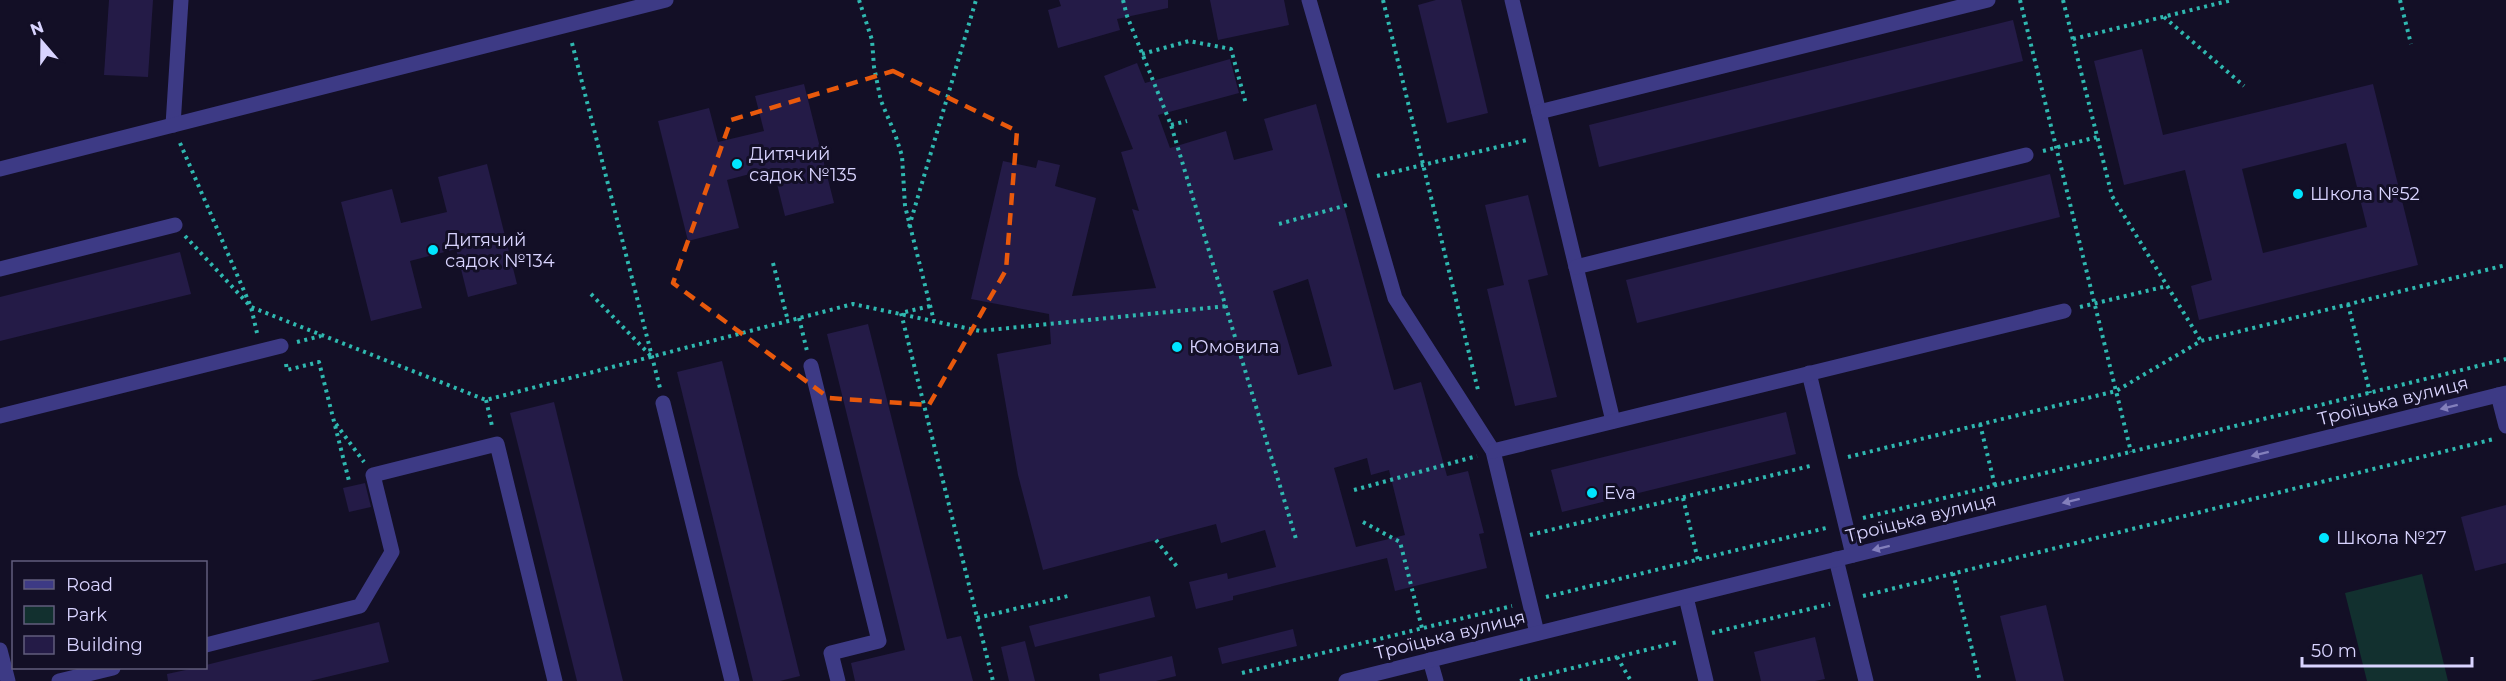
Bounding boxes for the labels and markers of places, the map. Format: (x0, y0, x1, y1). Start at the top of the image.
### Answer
place label: Дитячий садок №135 (749, 143, 857, 186)
marker: Дитячий садок №135 (730, 157, 744, 171)
place label: Школа №52 (2310, 183, 2420, 205)
marker: Школа №52 (2291, 187, 2305, 201)
place label: Дитячий садок №134 (445, 229, 555, 272)
marker: Дитячий садок №134 (426, 243, 440, 257)
place label: Юмовила (1189, 336, 1280, 358)
marker: Юмовила (1170, 340, 1184, 354)
place label: Eva (1604, 482, 1636, 504)
marker: Eva (1585, 486, 1599, 500)
place label: Школа №27 (2336, 527, 2447, 549)
marker: Школа №27 (2317, 531, 2331, 545)

